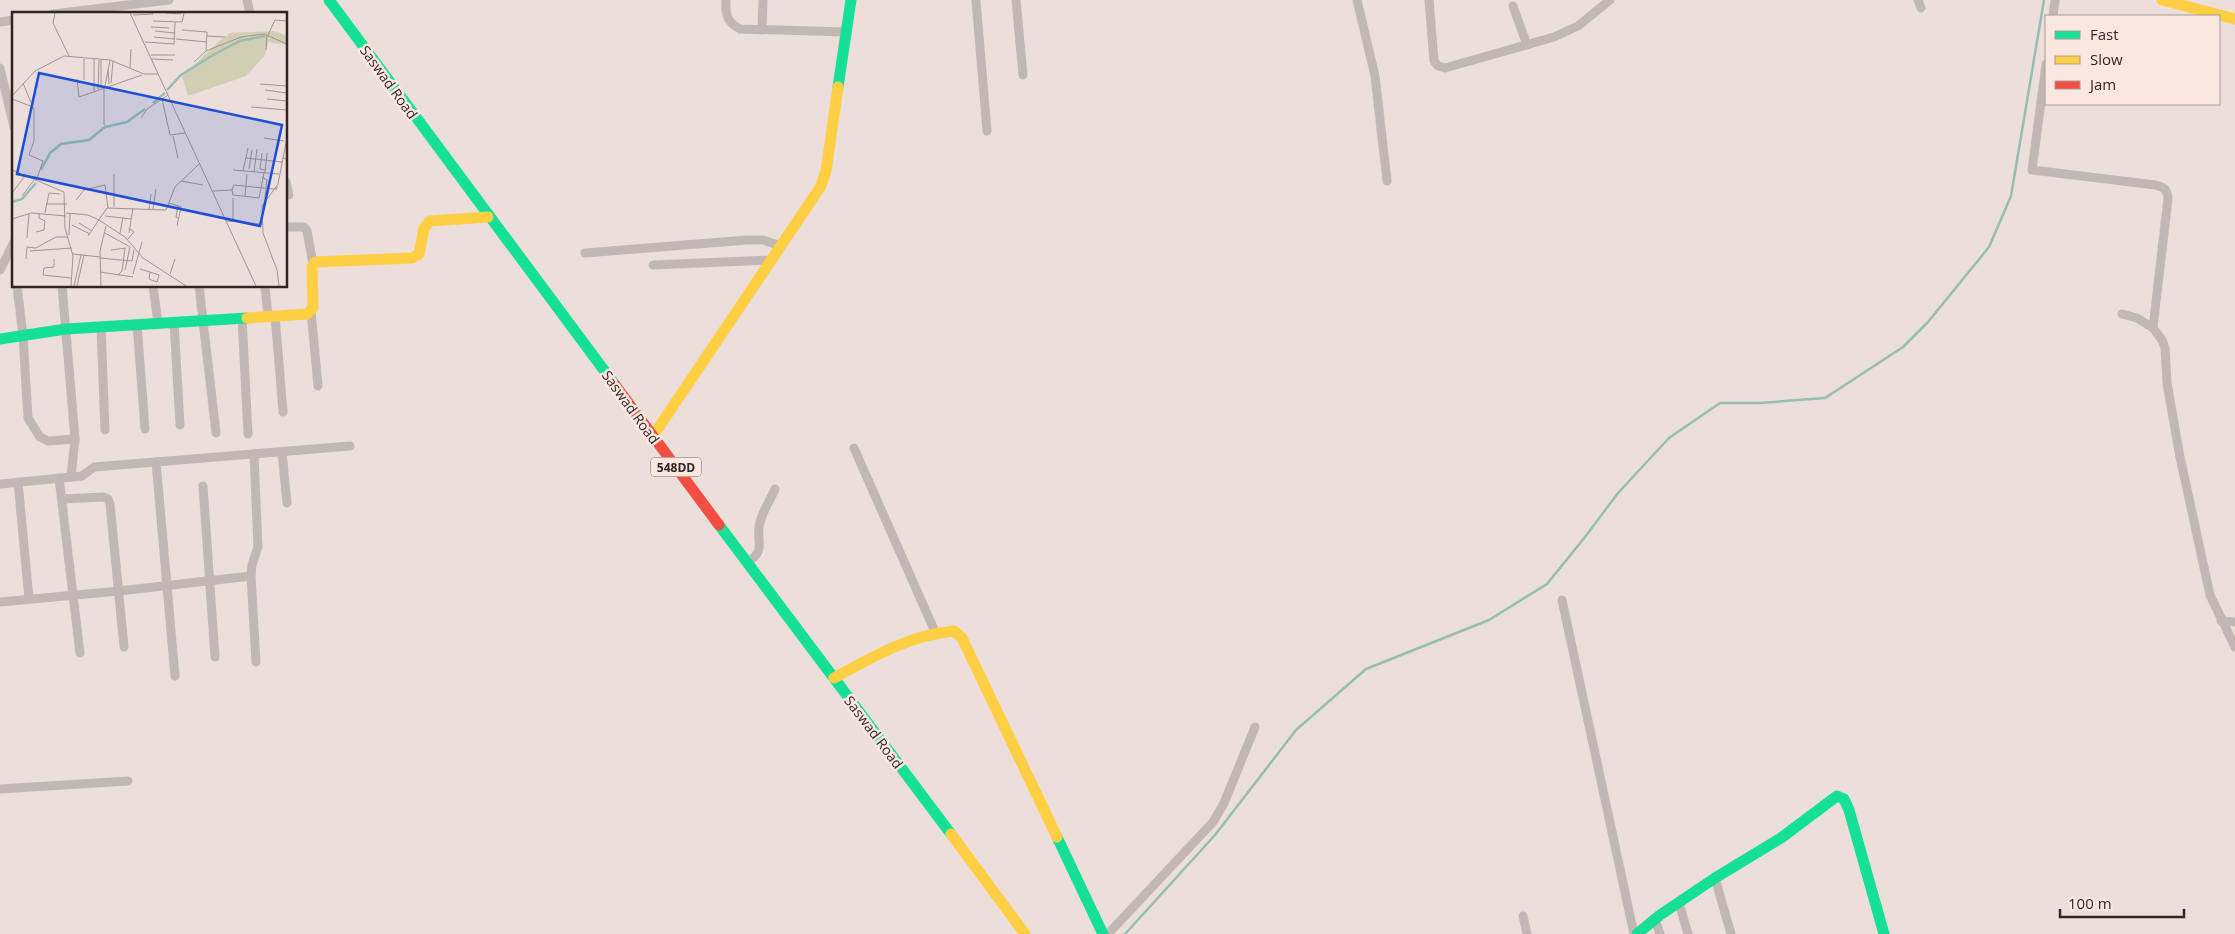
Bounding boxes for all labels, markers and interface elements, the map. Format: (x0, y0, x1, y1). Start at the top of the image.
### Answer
inset map (12, 12, 288, 288)
legend (2045, 15, 2220, 105)
text: Fast (2090, 24, 2119, 44)
street label: Saswad Road (356, 41, 422, 123)
text: Slow (2090, 49, 2123, 69)
text: Jam (2088, 74, 2116, 94)
street label: Saswad Road (598, 366, 664, 448)
road number: 548DD (651, 458, 701, 477)
street label: Saswad Road (840, 692, 908, 772)
scale bar (2060, 886, 2184, 918)
text: 100 m (2068, 893, 2112, 913)

